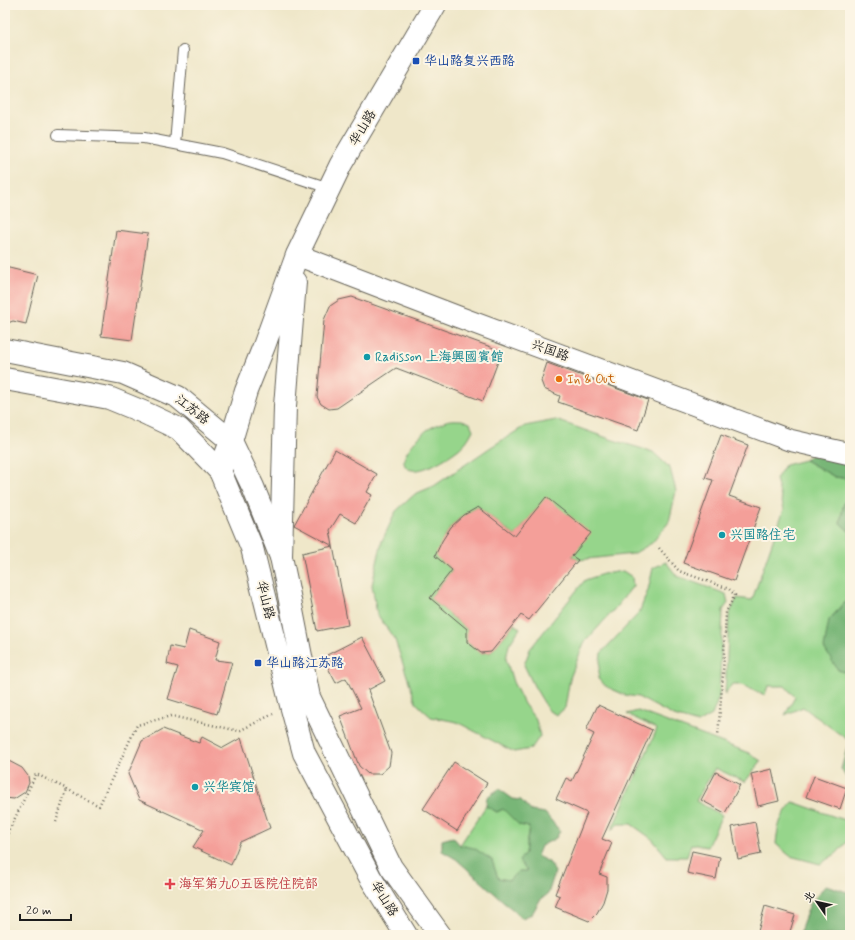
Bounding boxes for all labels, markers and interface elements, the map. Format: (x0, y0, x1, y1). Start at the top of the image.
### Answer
place label: 华山路复兴西路 (424, 53, 515, 70)
marker: 华山路复兴西路 (411, 56, 421, 66)
street label: 华山路 (346, 107, 380, 149)
street label: 兴国路 (529, 336, 571, 366)
place label: Radisson 上海興國賓館 (375, 349, 504, 366)
marker: Radisson 上海興國賓館 (362, 352, 372, 362)
place label: In & Out (567, 371, 615, 388)
marker: In & Out (554, 374, 564, 384)
street label: 江苏路 (171, 391, 213, 429)
place label: 兴国路住宅 (730, 527, 795, 544)
marker: 兴国路住宅 (717, 530, 727, 540)
street label: 华山路 (252, 579, 278, 621)
place label: 华山路江苏路 (266, 655, 344, 672)
marker: 华山路江苏路 (253, 658, 263, 668)
place label: 兴华宾馆 (203, 779, 255, 796)
marker: 兴华宾馆 (190, 782, 200, 792)
place label: 海军第九O五医院住院部 (179, 876, 318, 893)
marker: 海军第九O五医院住院部 (164, 878, 176, 890)
street label: 华山路 (366, 878, 402, 920)
north arrow (797, 882, 837, 922)
text: 北 (801, 888, 818, 905)
scale bar (20, 896, 71, 922)
text: 20 m (26, 903, 52, 919)

